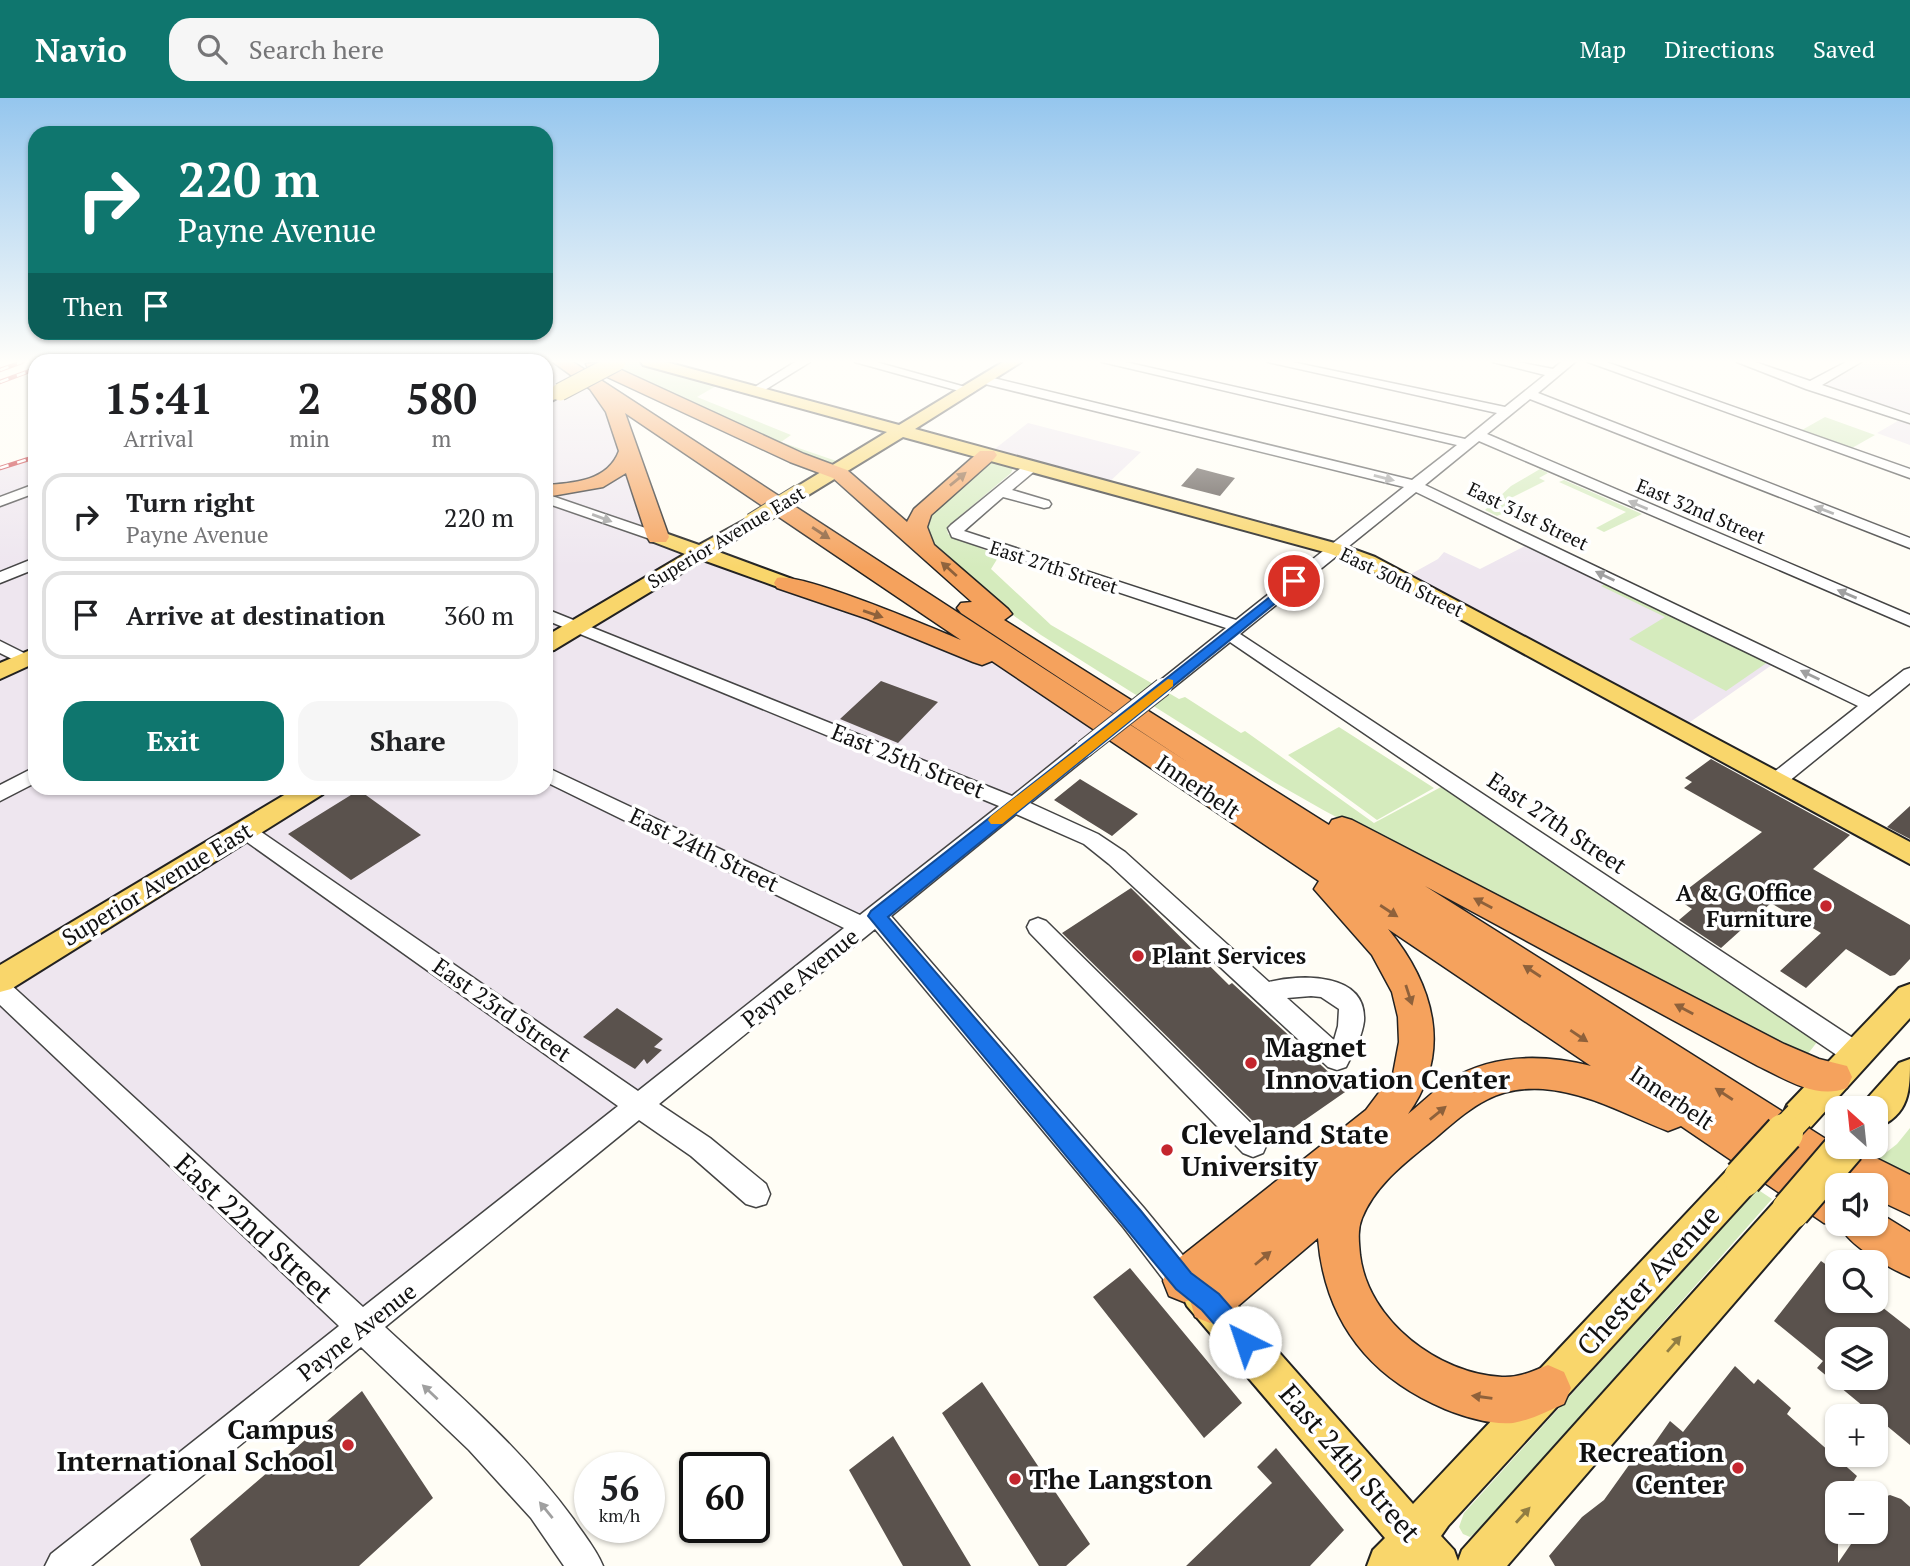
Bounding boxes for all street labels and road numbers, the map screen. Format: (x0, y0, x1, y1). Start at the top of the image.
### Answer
street label: East 32nd Street (1633, 472, 1770, 549)
street label: East 31st Street (1464, 476, 1593, 556)
street label: Superior Avenue East (642, 480, 809, 593)
street label: East 27th Street (987, 534, 1122, 599)
street label: East 30th Street (1336, 541, 1468, 622)
street label: East 25th Street (827, 716, 990, 806)
street label: Innerbelt (1150, 747, 1247, 826)
street label: East 27th Street (1482, 765, 1633, 881)
street label: East 24th Street (624, 800, 784, 899)
street label: Superior Avenue East (56, 814, 258, 953)
street label: Payne Avenue (735, 921, 865, 1035)
street label: East 23rd Street (427, 950, 578, 1069)
street label: Innerbelt (1624, 1058, 1721, 1137)
street label: East 22nd Street (167, 1145, 342, 1311)
street label: Chester Avenue (1568, 1196, 1727, 1363)
street label: Payne Avenue (291, 1275, 422, 1388)
street label: East 24th Street (1271, 1376, 1430, 1550)

